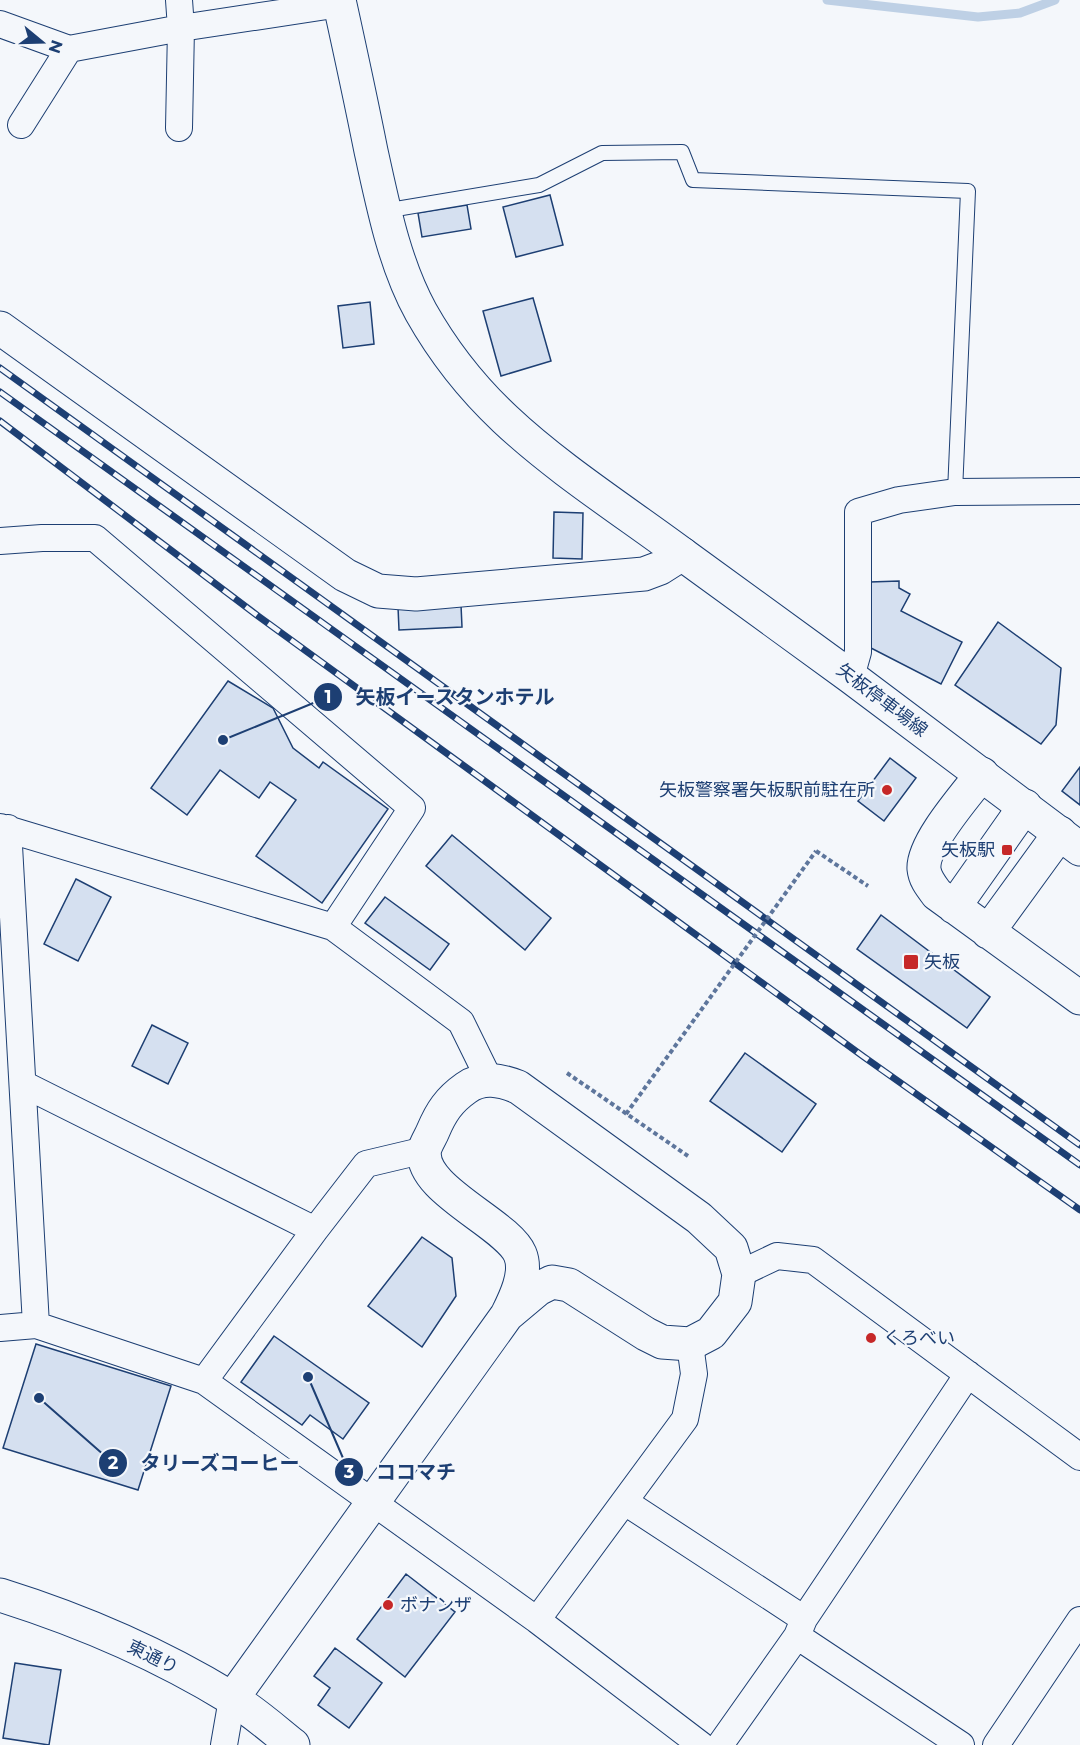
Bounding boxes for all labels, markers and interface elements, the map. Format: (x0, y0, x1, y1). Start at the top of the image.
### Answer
north arrow (12, 12, 72, 72)
text: N (45, 38, 67, 56)
street label: 矢板停車場線 (832, 659, 932, 741)
callout: 矢板イースタンホテル (313, 678, 567, 716)
text: 矢板イースタンホテル (356, 685, 555, 709)
text: 1 (324, 686, 332, 708)
place label: 矢板警察署矢板駅前駐在所 (659, 779, 875, 801)
marker: 矢板警察署矢板駅前駐在所 (880, 783, 894, 797)
place label: 矢板駅 (941, 839, 995, 861)
marker: 矢板駅 (1000, 843, 1014, 857)
place label: 矢板 (924, 951, 960, 973)
marker: 矢板 (902, 953, 920, 971)
place label: くろべい (883, 1327, 955, 1349)
marker: くろべい (864, 1331, 878, 1345)
callout: タリーズコーヒー (98, 1444, 312, 1482)
text: タリーズコーヒー (141, 1451, 300, 1475)
text: 2 (108, 1452, 119, 1474)
callout: ココマチ (334, 1453, 468, 1491)
text: ココマチ (376, 1460, 456, 1484)
text: 3 (343, 1461, 355, 1483)
place label: ボナンザ (400, 1594, 472, 1616)
marker: ボナンザ (381, 1598, 395, 1612)
street label: 東通り (124, 1635, 182, 1679)

